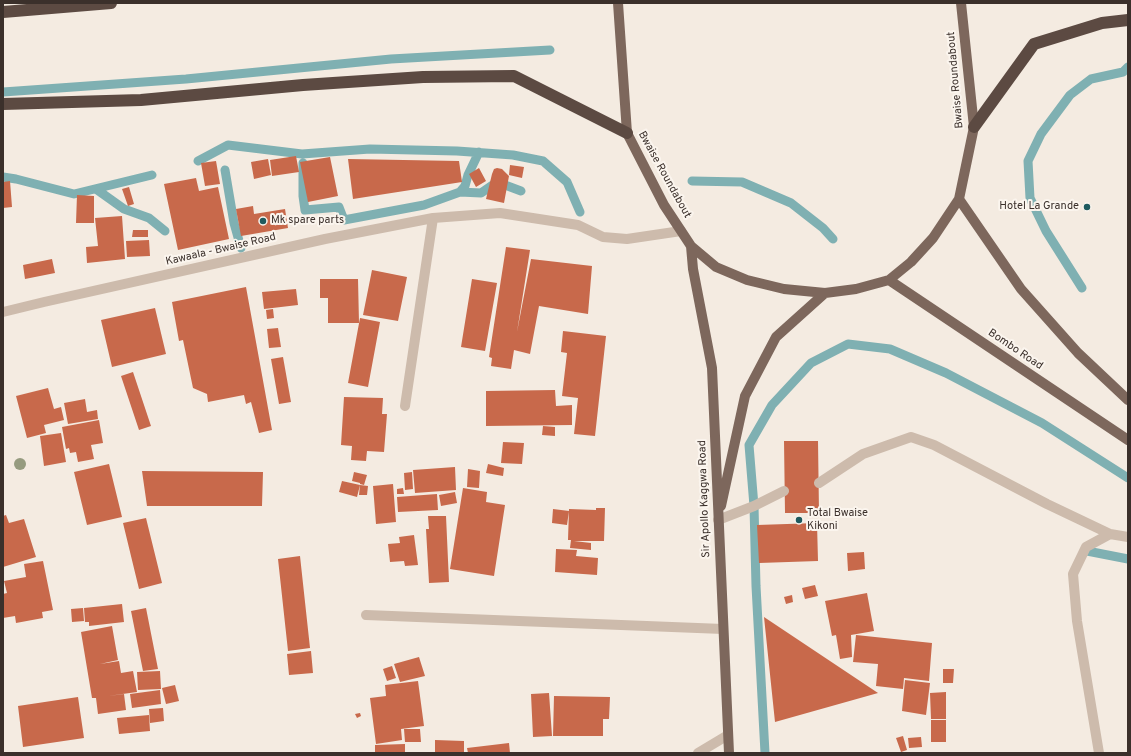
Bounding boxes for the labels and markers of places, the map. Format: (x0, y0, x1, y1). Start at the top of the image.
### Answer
place label: Hotel La Grande (999, 200, 1079, 214)
marker: Hotel La Grande (1082, 202, 1092, 212)
place label: Mk spare parts (271, 214, 344, 228)
marker: Mk spare parts (258, 216, 268, 226)
place label: Total Bwaise Kikoni (807, 507, 868, 533)
marker: Total Bwaise Kikoni (794, 515, 804, 525)

